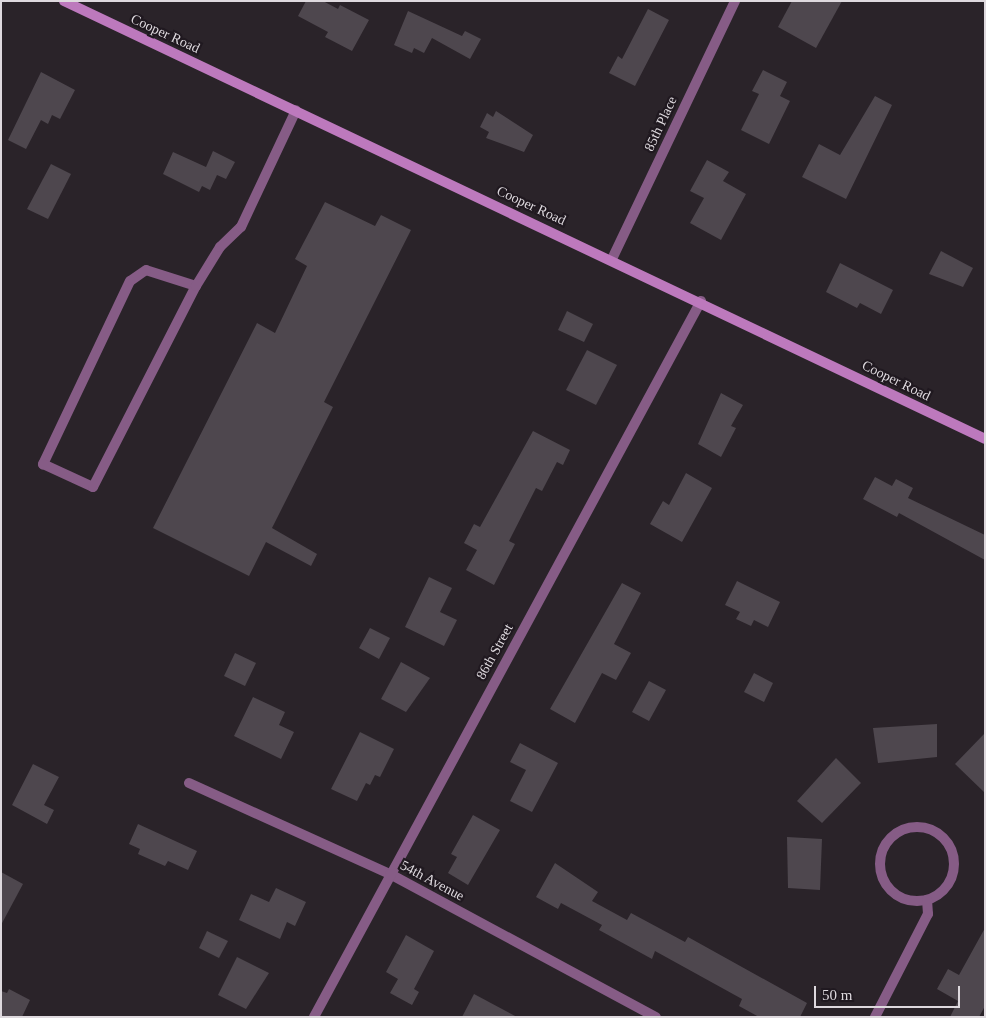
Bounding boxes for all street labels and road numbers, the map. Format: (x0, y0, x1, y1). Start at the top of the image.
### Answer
street label: Cooper Road (128, 11, 202, 57)
street label: 85th Place (641, 94, 681, 154)
street label: Cooper Road (494, 183, 568, 229)
street label: Cooper Road (859, 357, 933, 405)
street label: 86th Street (473, 621, 517, 683)
street label: 54th Avenue (397, 857, 467, 905)

